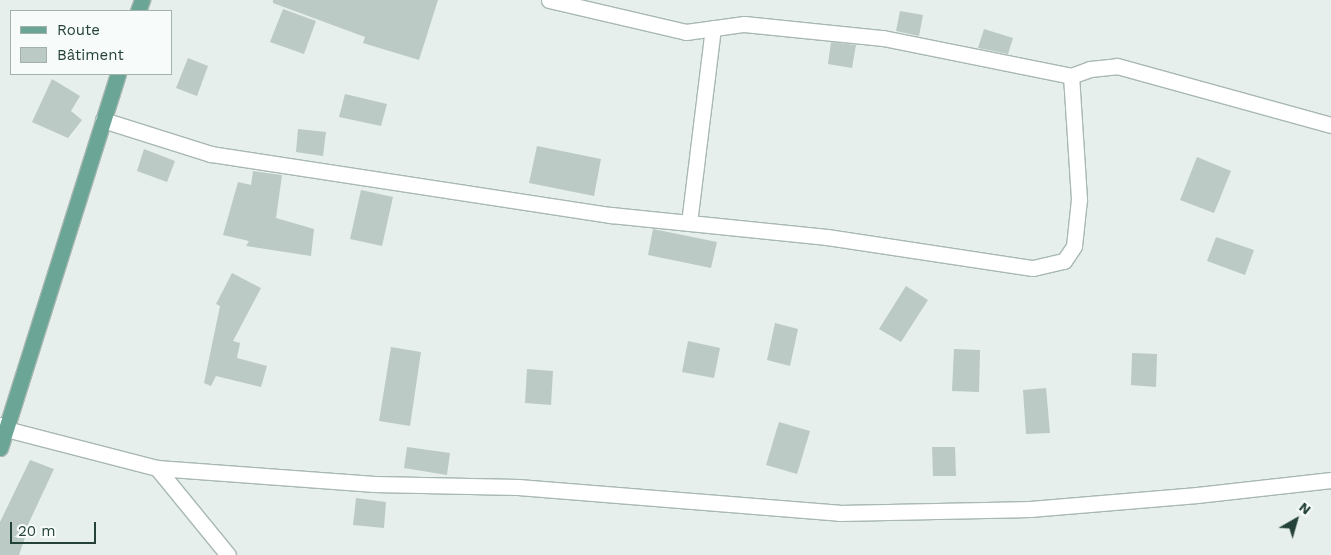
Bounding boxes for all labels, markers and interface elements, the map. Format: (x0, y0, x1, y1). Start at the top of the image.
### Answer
legend (10, 10, 172, 75)
text: Route (57, 21, 100, 39)
text: Bâtiment (57, 46, 124, 64)
north arrow (1271, 495, 1321, 545)
text: N (1296, 499, 1314, 518)
scale bar (12, 512, 99, 544)
text: 20 m (18, 522, 56, 540)

